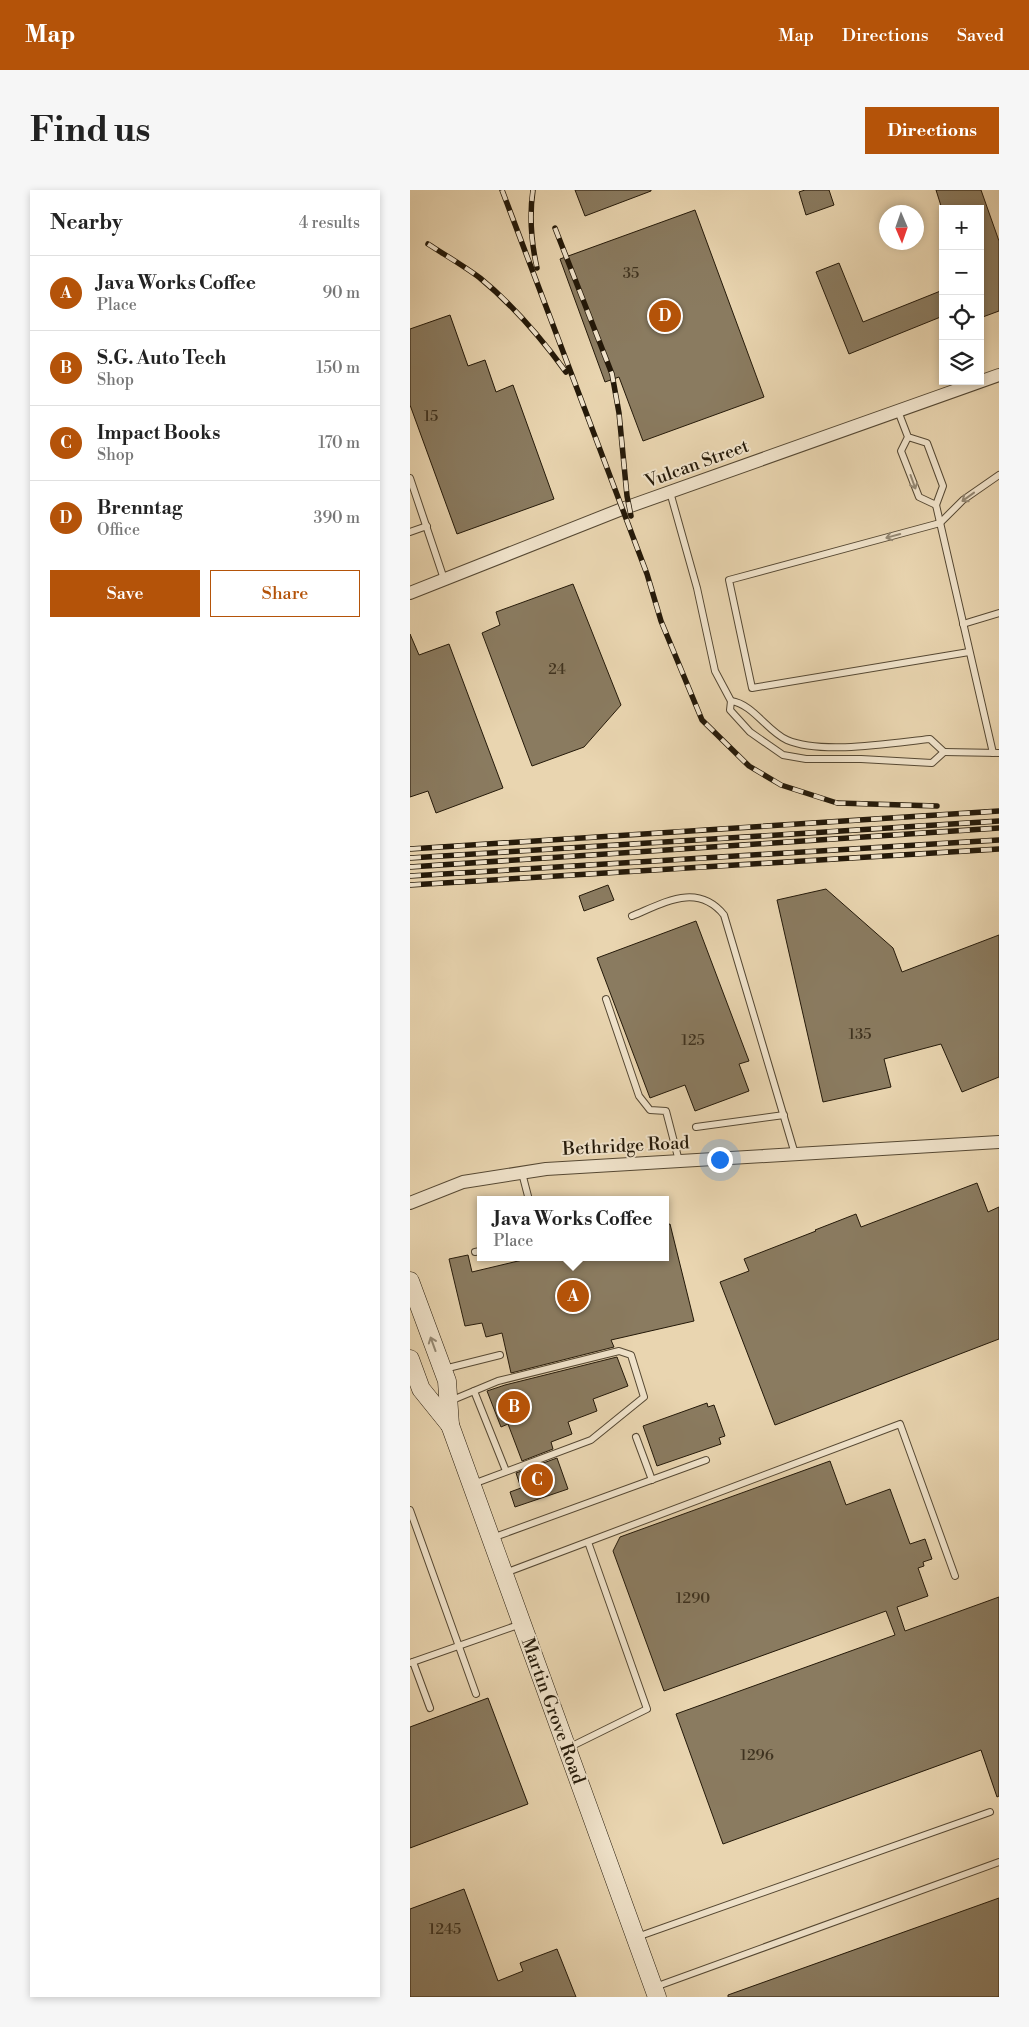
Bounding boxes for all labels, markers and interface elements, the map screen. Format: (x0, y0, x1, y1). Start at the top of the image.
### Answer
text: Map (25, 20, 75, 50)
text: Map (778, 24, 814, 47)
text: Directions (842, 24, 929, 47)
text: Saved (957, 24, 1004, 47)
button: Directions (865, 107, 999, 154)
text: Find us (30, 109, 150, 152)
north arrow (879, 205, 924, 250)
map controls (939, 205, 984, 385)
button: + (939, 205, 984, 250)
text: Nearby (50, 210, 123, 236)
text: 4 results (299, 213, 360, 233)
button: − (939, 250, 984, 295)
house number: 35 (623, 264, 639, 283)
text: Java Works Coffee (97, 271, 256, 295)
text: A (60, 283, 72, 303)
text: 90 m (322, 283, 360, 303)
text: Place (97, 295, 137, 315)
button: locate (939, 295, 984, 340)
pin: D (649, 297, 681, 335)
button: layers (939, 340, 984, 385)
text: S.G. Auto Tech (97, 346, 226, 370)
text: B (60, 358, 72, 378)
text: 150 m (316, 358, 360, 378)
text: Shop (97, 370, 134, 390)
house number: 15 (424, 407, 438, 426)
text: Impact Books (97, 421, 220, 445)
text: C (60, 433, 72, 453)
text: 170 m (318, 433, 360, 453)
street label: Vulcan Street (641, 434, 753, 494)
text: Shop (97, 445, 134, 465)
one-way arrow (909, 474, 918, 489)
one-way arrow (961, 492, 975, 502)
text: Brenntag (97, 496, 183, 520)
text: D (60, 508, 72, 528)
text: 390 m (314, 508, 360, 528)
text: Office (97, 520, 140, 540)
one-way arrow (886, 531, 902, 541)
button: Save (50, 570, 200, 617)
button: Share (210, 570, 360, 617)
house number: 24 (548, 660, 566, 679)
house number: 135 (848, 1025, 872, 1044)
house number: 125 (681, 1031, 705, 1050)
street label: Bethridge Road (561, 1131, 691, 1161)
your location (707, 1147, 733, 1173)
popup (477, 1196, 669, 1261)
text: Java Works Coffee (493, 1207, 653, 1231)
text: Place (493, 1231, 533, 1251)
pin: A (557, 1277, 589, 1315)
one-way arrow (428, 1337, 438, 1352)
pin: B (498, 1388, 530, 1426)
pin: C (521, 1461, 553, 1499)
house number: 1290 (676, 1589, 710, 1608)
street label: Martin Grove Road (516, 1635, 590, 1788)
house number: 1296 (740, 1746, 774, 1765)
house number: 1245 (429, 1920, 461, 1939)

